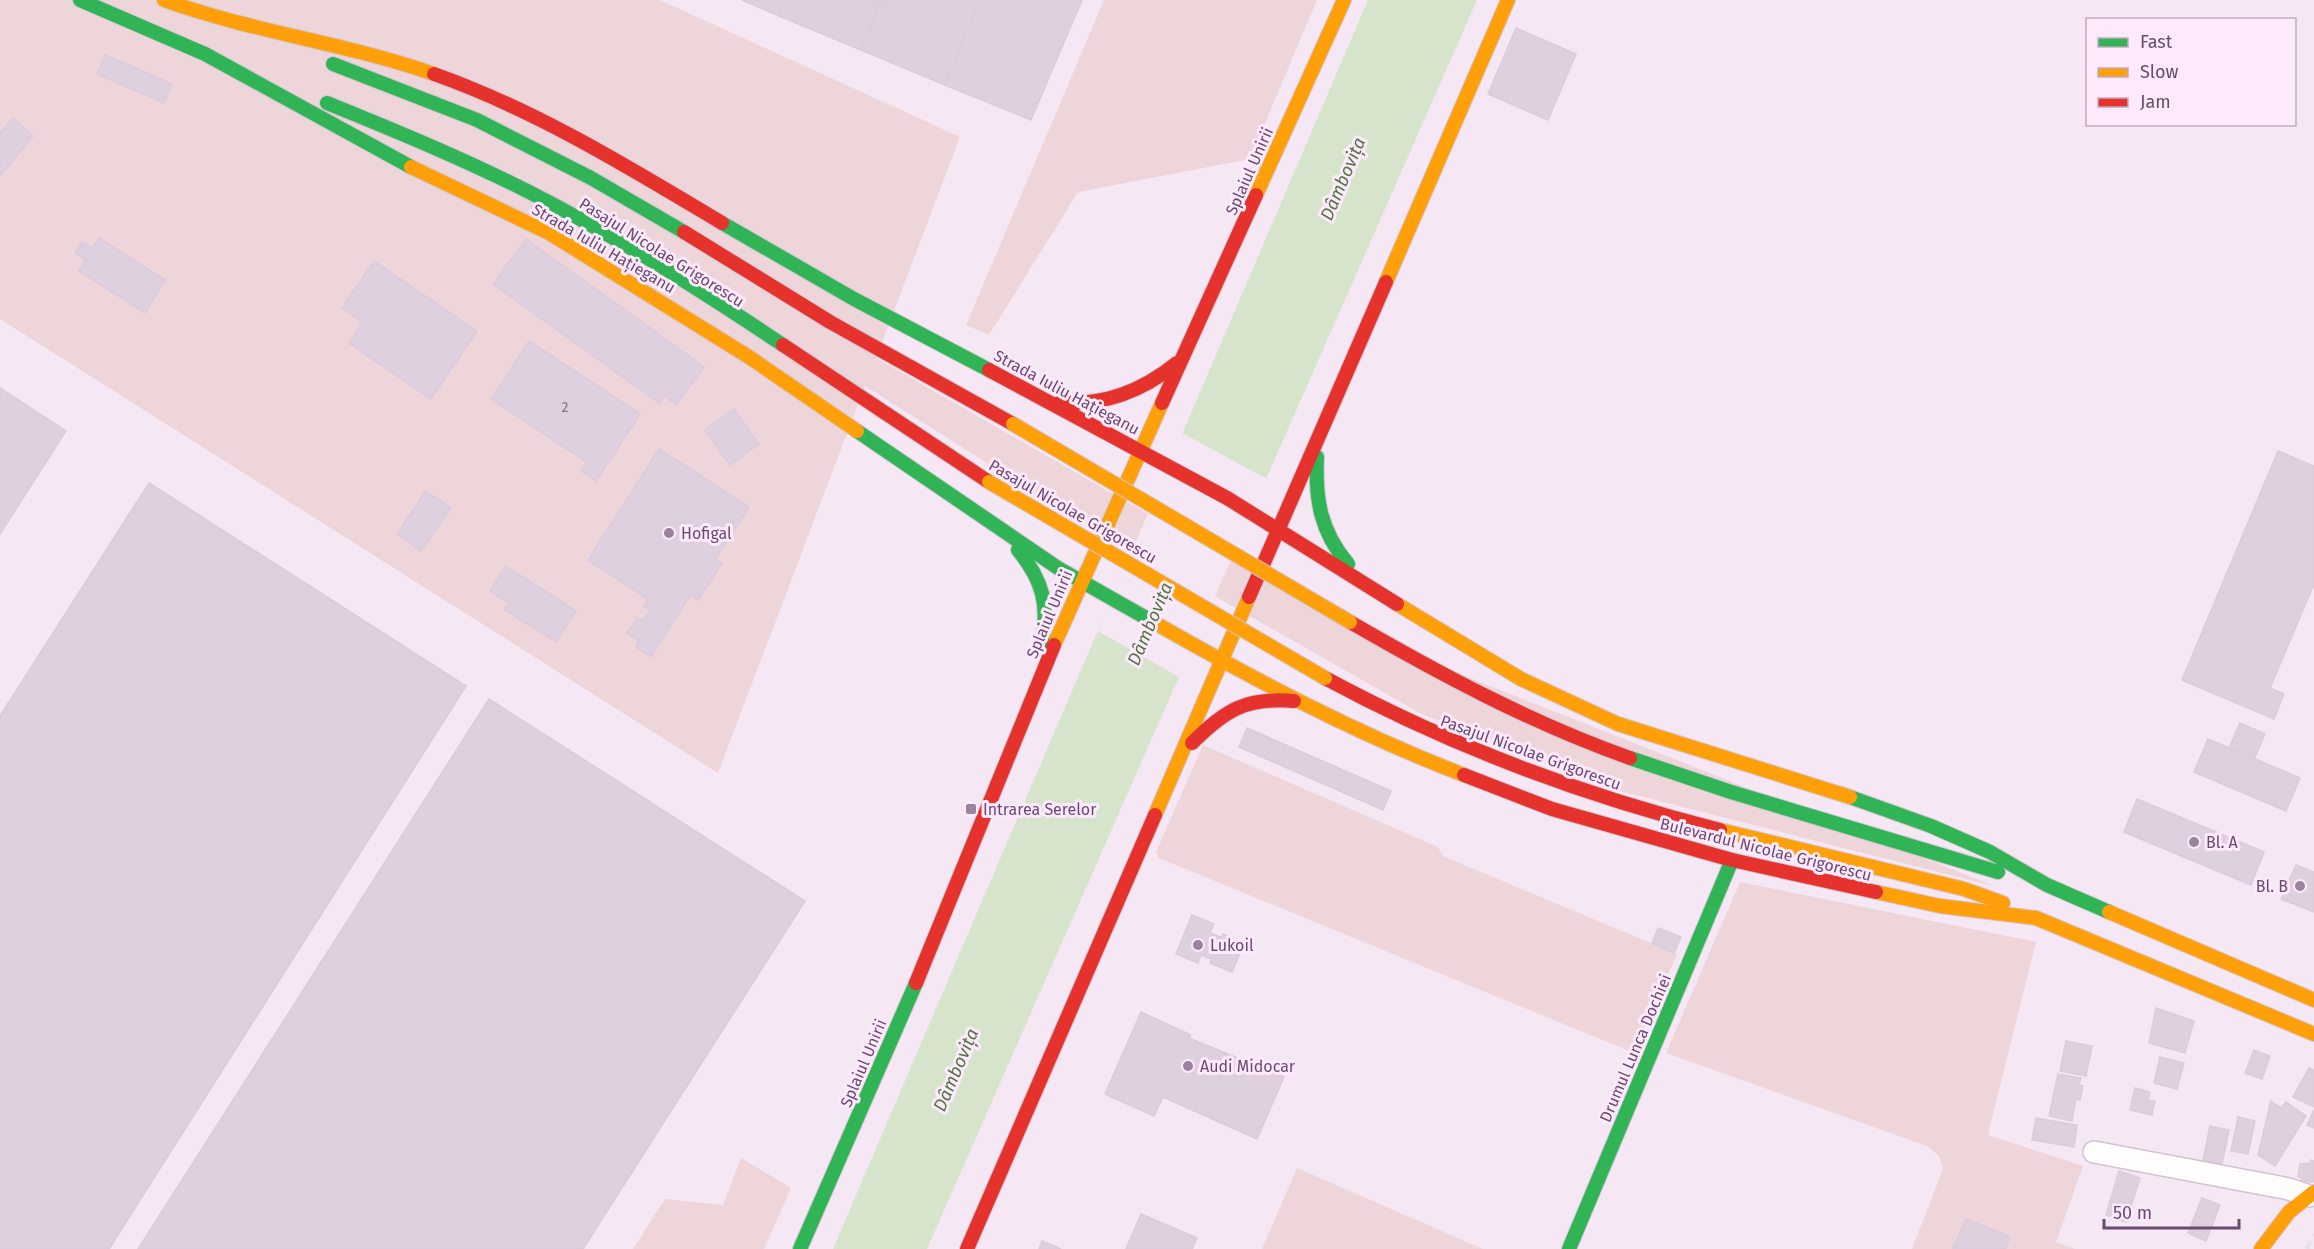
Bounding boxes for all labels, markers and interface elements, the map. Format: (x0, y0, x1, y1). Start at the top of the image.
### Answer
legend (2086, 18, 2296, 126)
text: Fast (2140, 31, 2173, 53)
text: Slow (2140, 61, 2179, 83)
text: Jam (2140, 91, 2171, 113)
street label: Splaiul Unirii (1222, 124, 1277, 218)
water label: Dâmbovița (1316, 134, 1371, 224)
street label: Pasajul Nicolae Grigorescu (576, 194, 748, 311)
street label: Strada Iuliu Hațieganu (528, 200, 679, 298)
street label: Strada Iuliu Hațieganu (990, 346, 1143, 440)
house number: 2 (562, 399, 569, 416)
street label: Pasajul Nicolae Grigorescu (985, 456, 1160, 567)
place label: Hofigal (681, 524, 732, 543)
marker: Hofigal (662, 526, 676, 540)
street label: Splaiul Unirii (1022, 567, 1077, 661)
water label: Dâmbovița (1123, 579, 1178, 669)
street label: Pasajul Nicolae Grigorescu (1438, 711, 1624, 794)
place label: Intrarea Serelor (983, 800, 1097, 819)
marker: Intrarea Serelor (964, 802, 978, 816)
street label: Bulevardul Nicolae Grigorescu (1658, 814, 1874, 885)
place label: Bl. A (2206, 833, 2239, 852)
marker: Bl. A (2187, 835, 2201, 849)
place label: Bl. B (2256, 877, 2288, 896)
marker: Bl. B (2293, 879, 2307, 893)
place label: Lukoil (1210, 936, 1254, 955)
marker: Lukoil (1191, 938, 1205, 952)
street label: Drumul Lunca Dochiei (1596, 971, 1675, 1125)
street label: Splaiul Unirii (836, 1016, 891, 1110)
water label: Dâmbovița (929, 1025, 984, 1115)
place label: Audi Midocar (1200, 1057, 1296, 1076)
marker: Audi Midocar (1181, 1059, 1195, 1073)
scale bar (2104, 1192, 2239, 1230)
text: 50 m (2113, 1202, 2152, 1224)

